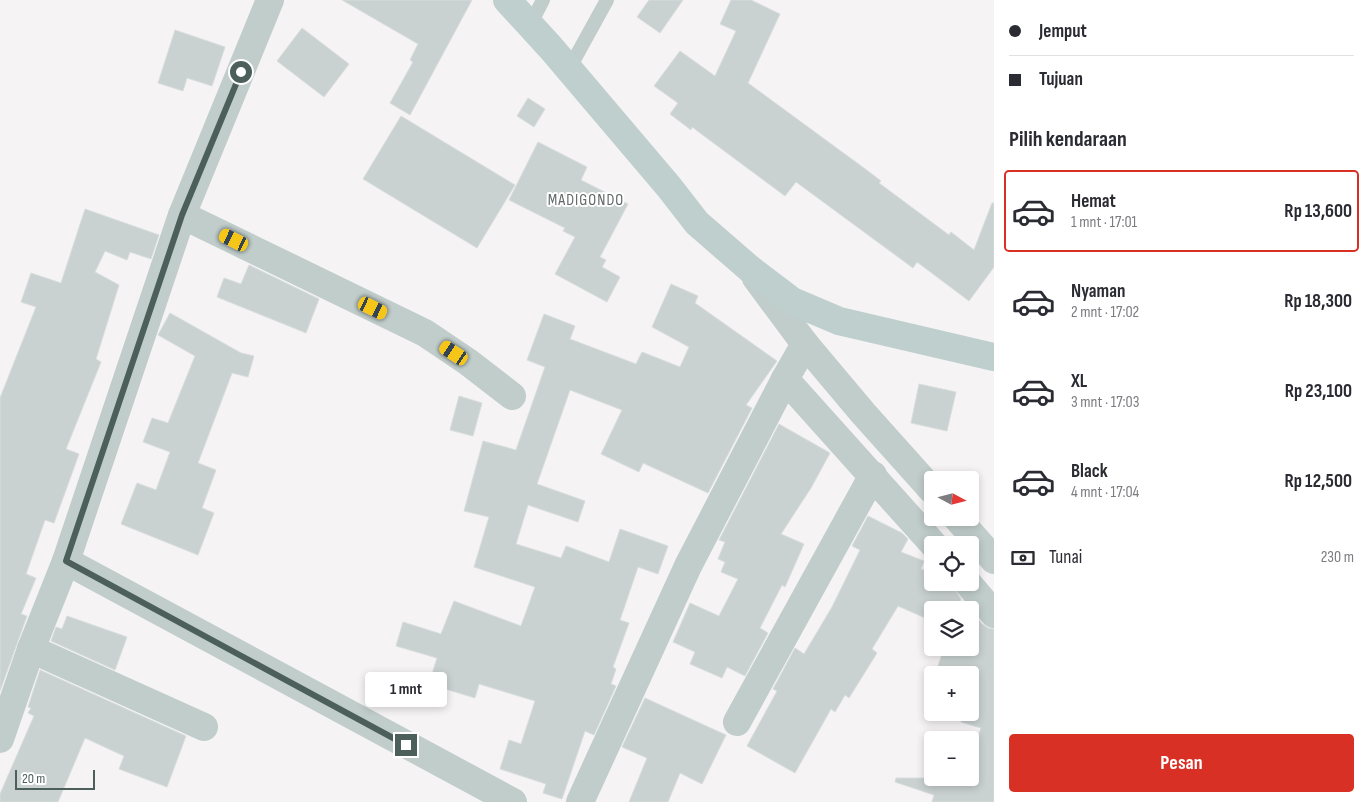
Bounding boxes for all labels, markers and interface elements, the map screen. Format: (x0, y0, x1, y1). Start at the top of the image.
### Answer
text: Jemput (1039, 20, 1087, 43)
route start (230, 61, 252, 83)
text: Tujuan (1039, 68, 1083, 91)
text: Pilih kendaraan (1009, 126, 1127, 153)
icon: car (1011, 189, 1056, 234)
text: Hemat (1071, 190, 1116, 213)
district label: MADIGONDO (548, 191, 624, 210)
text: Rp 13,600 (1284, 200, 1352, 223)
text: 1 mnt · 17:01 (1071, 213, 1137, 232)
car (217, 227, 250, 253)
icon: car (1011, 279, 1056, 324)
text: Nyaman (1071, 280, 1125, 303)
text: Rp 18,300 (1284, 290, 1352, 313)
car (356, 295, 389, 321)
text: 2 mnt · 17:02 (1071, 303, 1139, 322)
car (437, 338, 470, 368)
icon: car (1011, 369, 1056, 414)
text: XL (1071, 370, 1087, 393)
text: Rp 23,100 (1285, 380, 1352, 403)
text: 3 mnt · 17:03 (1071, 393, 1139, 412)
icon: car (1011, 459, 1056, 504)
text: Black (1071, 460, 1108, 483)
text: Rp 12,500 (1285, 470, 1352, 493)
north arrow (924, 471, 979, 526)
map controls (924, 471, 979, 786)
text: 4 mnt · 17:04 (1071, 483, 1139, 502)
button: locate (924, 536, 979, 591)
icon: cash (1009, 544, 1037, 572)
text: Tunai (1049, 546, 1082, 569)
text: 230 m (1321, 548, 1354, 567)
button: layers (924, 601, 979, 656)
button: + (924, 666, 979, 721)
callout: 1 mnt (365, 672, 447, 708)
text: 1 mnt (390, 680, 422, 699)
button: − (924, 731, 979, 786)
route end (395, 734, 417, 756)
button: Pesan (1009, 734, 1354, 792)
scale bar (15, 767, 95, 790)
text: 20 m (22, 770, 45, 787)

